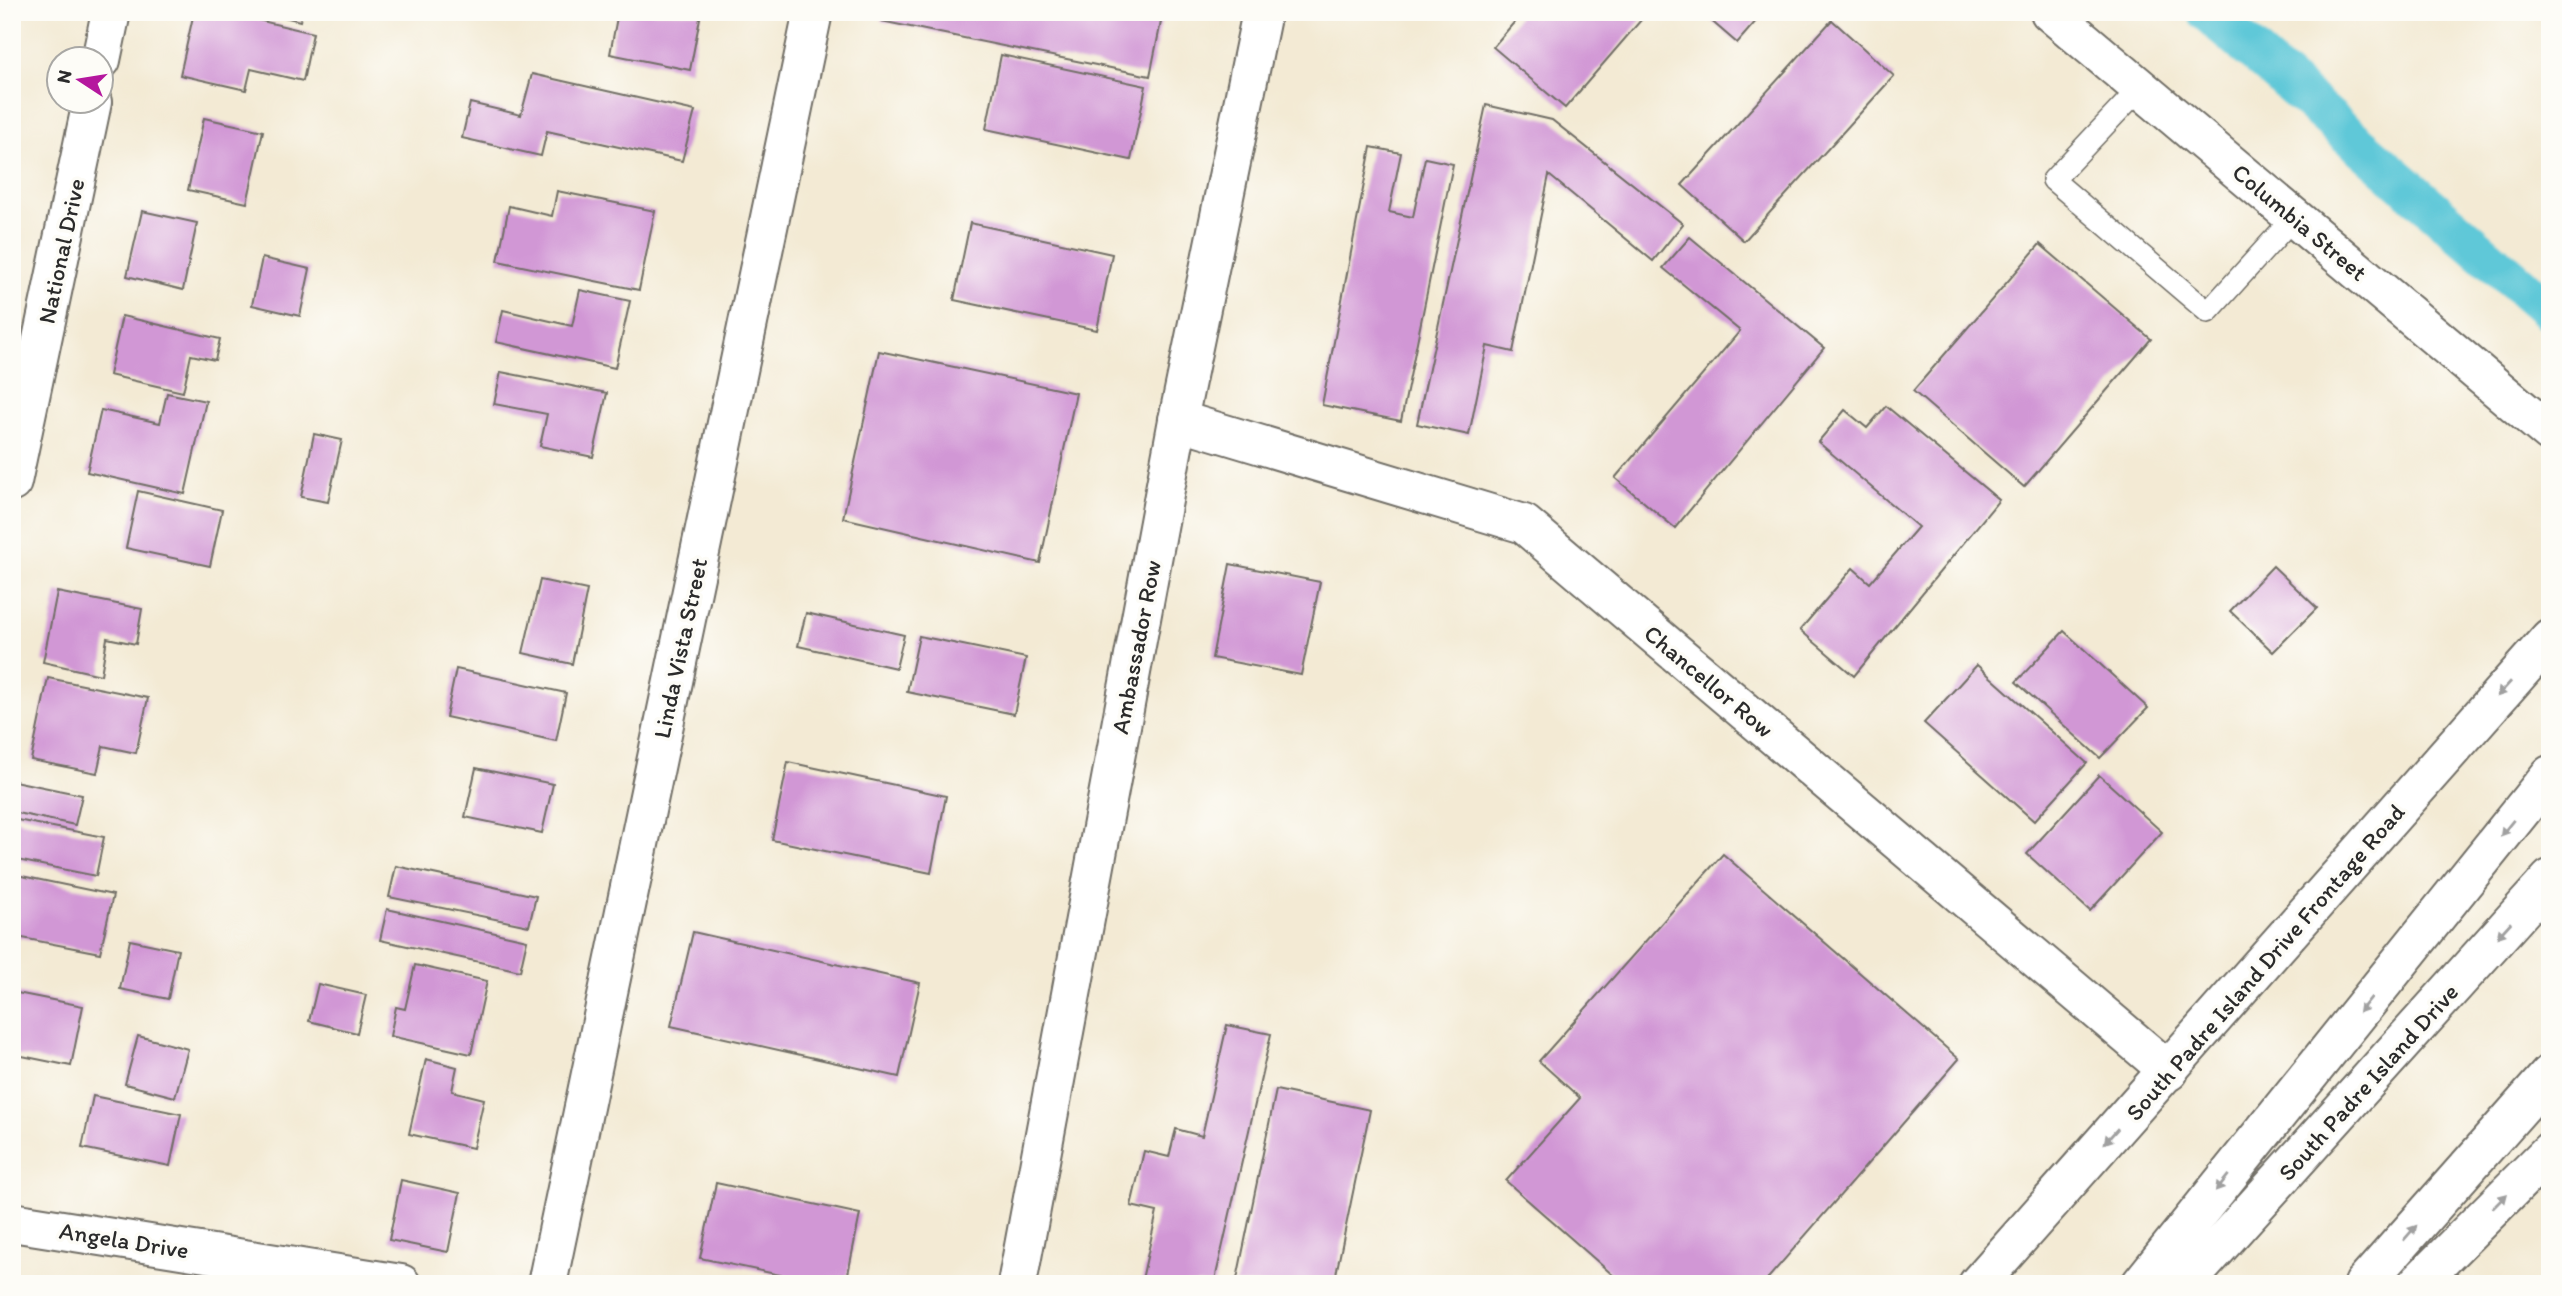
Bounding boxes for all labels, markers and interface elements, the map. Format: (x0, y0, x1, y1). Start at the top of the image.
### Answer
north arrow (46, 46, 116, 116)
text: N (51, 68, 76, 85)
street label: Columbia Street (2227, 157, 2373, 287)
street label: National Drive (31, 176, 91, 326)
street label: Linda Vista Street (647, 555, 713, 741)
street label: Ambassador Row (1105, 557, 1167, 737)
street label: Chancellor Row (1638, 618, 1780, 744)
one-way arrow (2497, 681, 2513, 698)
street label: South Padre Island Drive Frontage Road (2120, 798, 2410, 1126)
one-way arrow (2500, 819, 2515, 837)
one-way arrow (2496, 921, 2512, 939)
street label: South Padre Island Drive (2272, 977, 2464, 1187)
one-way arrow (2357, 996, 2372, 1014)
one-way arrow (2103, 1127, 2119, 1145)
one-way arrow (2215, 1174, 2230, 1191)
one-way arrow (2491, 1193, 2507, 1210)
street label: Angela Drive (57, 1215, 191, 1265)
one-way arrow (2402, 1224, 2417, 1241)

